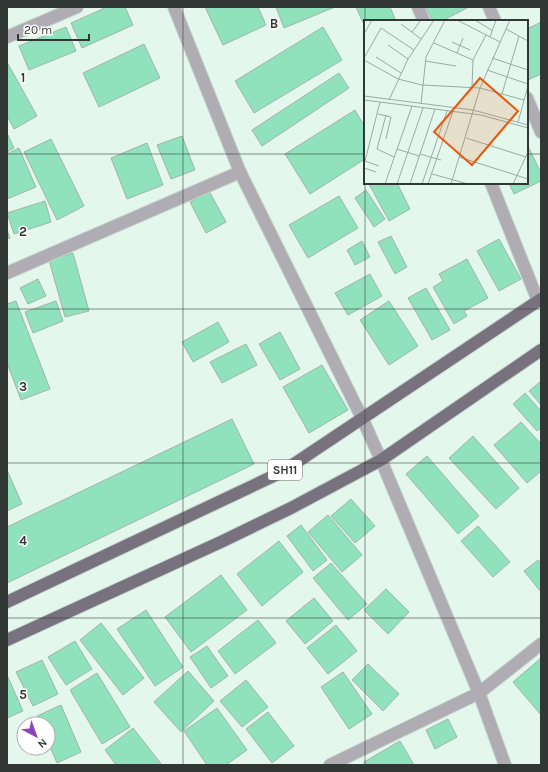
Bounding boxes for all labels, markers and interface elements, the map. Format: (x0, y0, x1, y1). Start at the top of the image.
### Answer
scale bar (18, 16, 89, 42)
text: B (270, 16, 278, 31)
inset map (364, 20, 528, 184)
text: 20 m (24, 23, 52, 37)
text: 1 (21, 70, 25, 85)
text: 2 (19, 224, 27, 239)
text: 3 (19, 379, 27, 394)
road number: SH11 (268, 460, 302, 480)
text: 4 (19, 533, 27, 548)
text: 5 (19, 687, 27, 702)
north arrow (16, 716, 56, 756)
text: N (35, 736, 49, 751)

